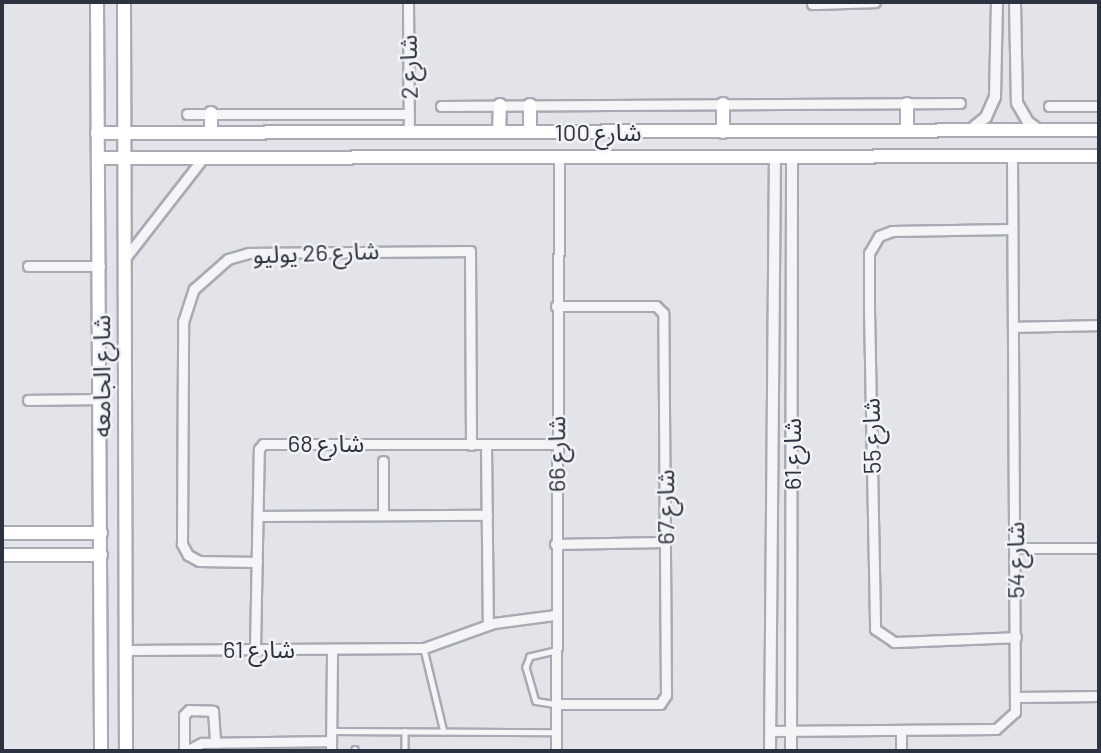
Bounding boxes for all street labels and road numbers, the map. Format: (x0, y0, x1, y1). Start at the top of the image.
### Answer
street label: شارع 2 (393, 35, 423, 99)
street label: شارع 100 (554, 118, 642, 146)
street label: شارع 26 يوليو (252, 235, 380, 269)
street label: شارع الجامعه (87, 315, 115, 437)
street label: شارع 55 (856, 398, 886, 474)
street label: شارع 66 (542, 416, 570, 492)
street label: شارع 61 (778, 418, 806, 490)
street label: شارع 68 (288, 429, 364, 457)
street label: شارع 67 (651, 469, 679, 545)
street label: شارع 54 (1001, 521, 1029, 599)
street label: شارع 61 (223, 635, 295, 663)

